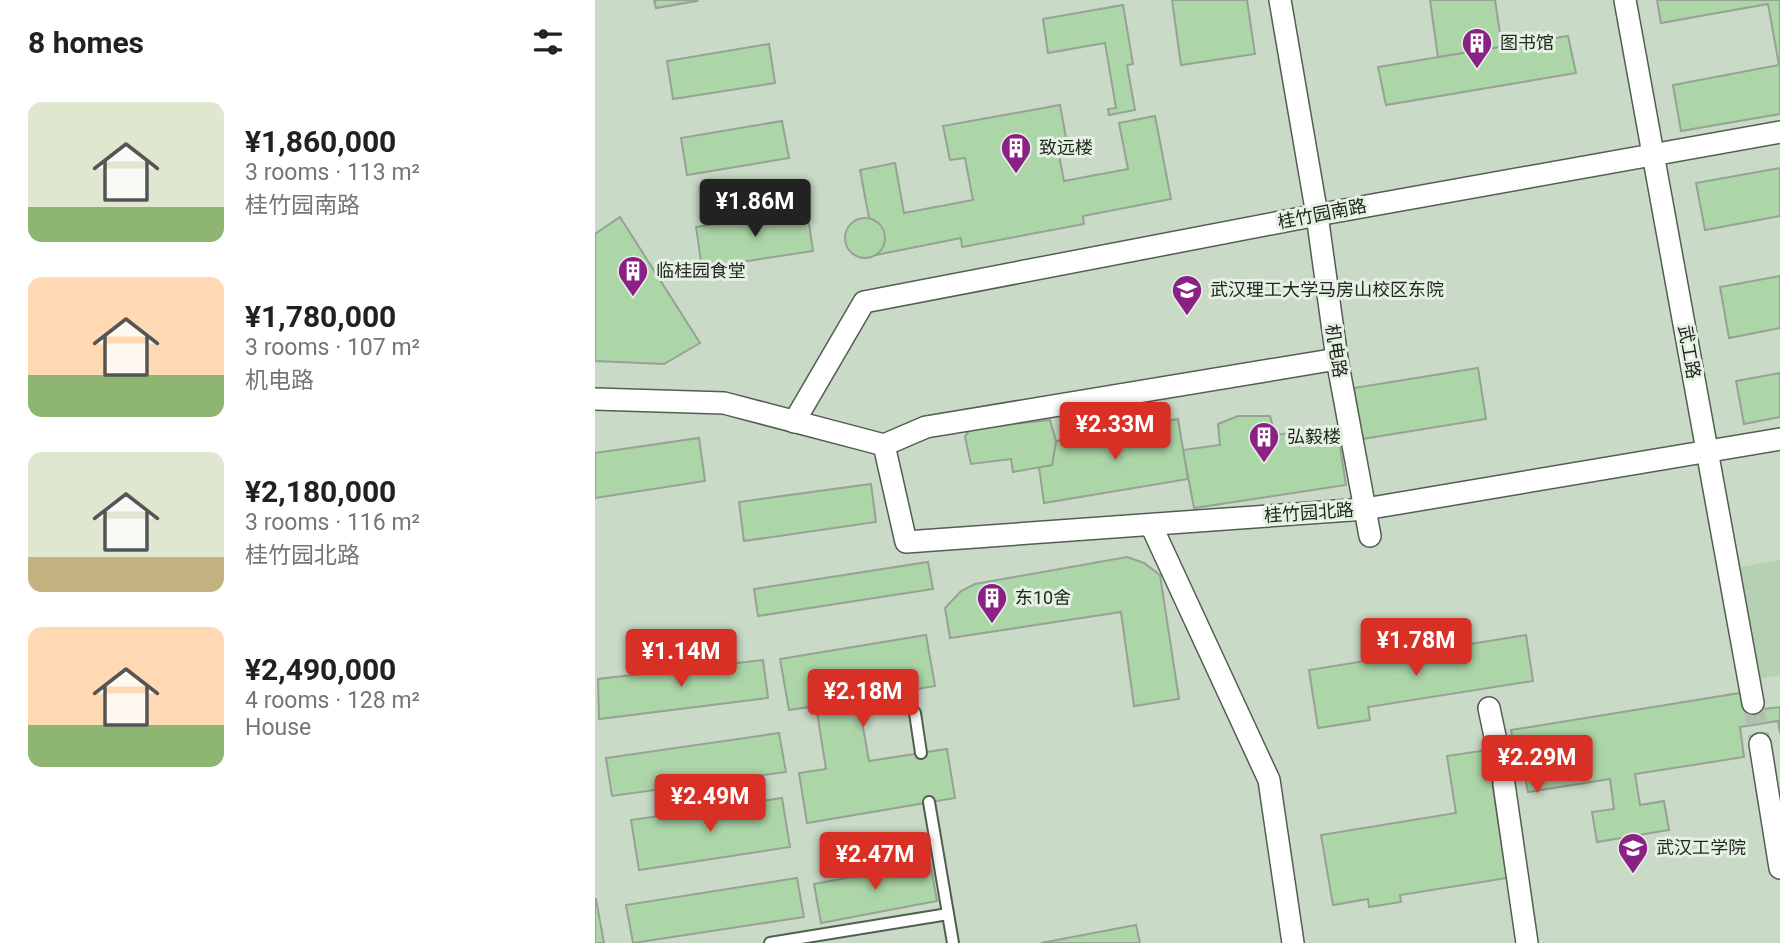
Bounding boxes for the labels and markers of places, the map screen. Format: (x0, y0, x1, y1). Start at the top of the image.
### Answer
building icon: 图书馆 (1460, 26, 1494, 70)
place label: 图书馆 (1500, 32, 1554, 53)
building icon: 致远楼 (999, 131, 1033, 175)
place label: 致远楼 (1039, 137, 1093, 158)
pin: ¥1.86M (698, 180, 812, 239)
building icon: 临桂园食堂 (616, 254, 650, 298)
place label: 临桂园食堂 (656, 260, 746, 281)
school or university icon: 武汉理工大学马房山校区东院 (1170, 273, 1204, 317)
place label: 武汉理工大学马房山校区东院 (1210, 279, 1444, 300)
pin: ¥2.33M (1058, 402, 1172, 462)
building icon: 弘毅楼 (1247, 420, 1281, 464)
place label: 弘毅楼 (1287, 426, 1341, 447)
building icon: 东10舍 (975, 581, 1009, 625)
place label: 东10舍 (1015, 587, 1071, 608)
pin: ¥1.78M (1359, 618, 1473, 678)
pin: ¥1.14M (624, 630, 738, 689)
pin: ¥2.18M (806, 670, 920, 729)
pin: ¥2.29M (1480, 736, 1594, 795)
pin: ¥2.49M (653, 774, 767, 834)
school or university icon: 武汉工学院 (1616, 831, 1650, 875)
pin: ¥2.47M (818, 832, 932, 892)
place label: 武汉工学院 (1656, 837, 1746, 858)

